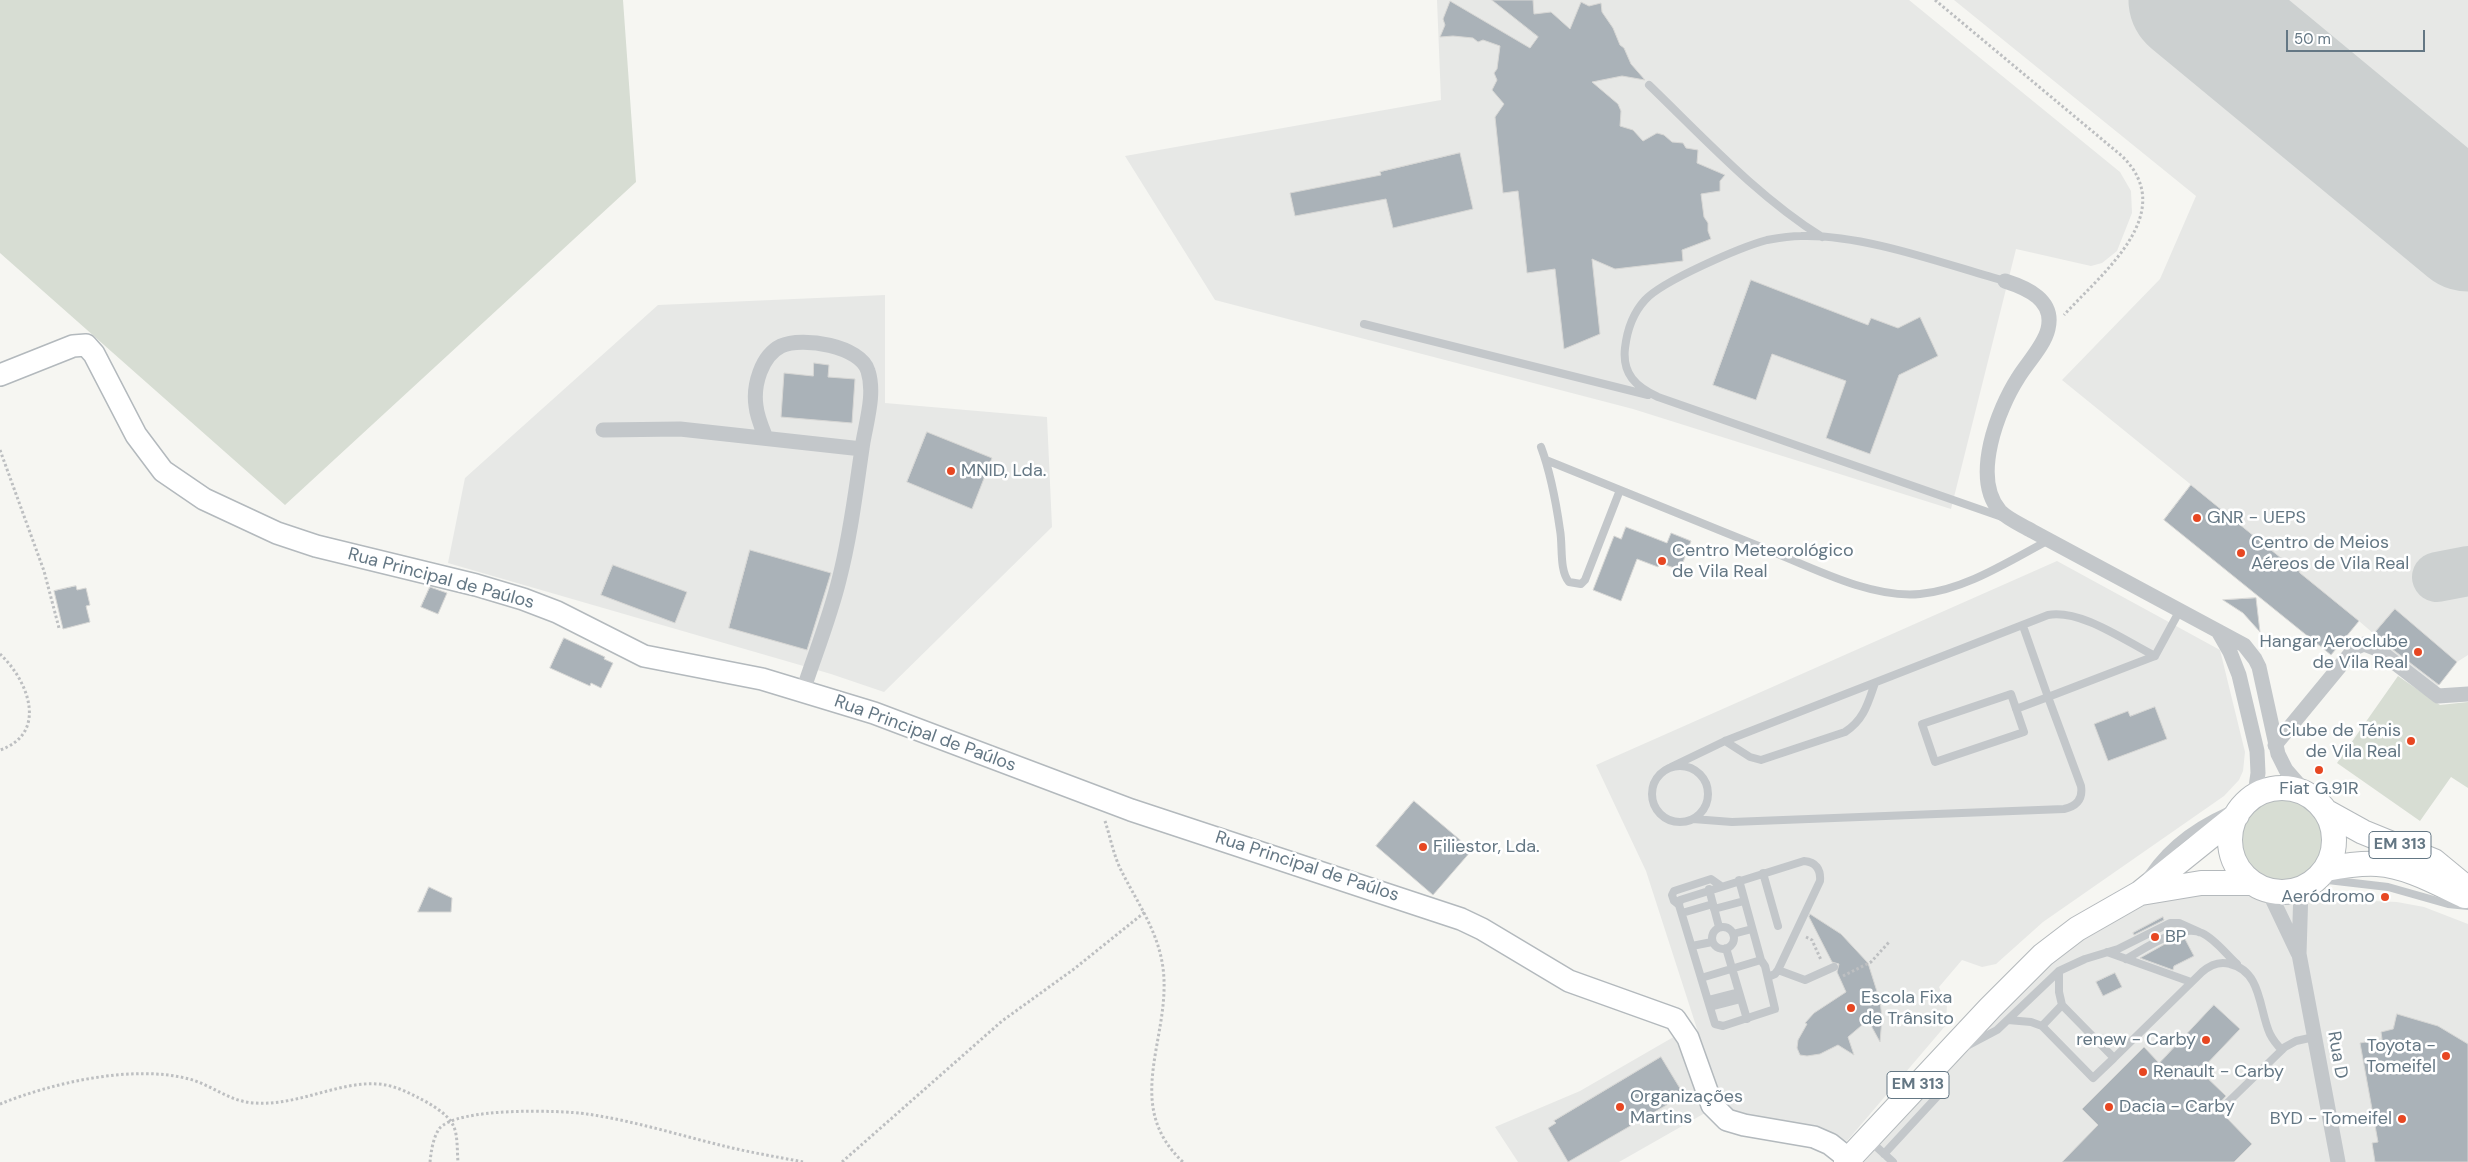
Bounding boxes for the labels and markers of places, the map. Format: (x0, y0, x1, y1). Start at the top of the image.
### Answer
place label: MNID, Lda. (961, 460, 1046, 482)
marker: MNID, Lda. (945, 465, 957, 477)
place label: GNR - UEPS (2207, 507, 2306, 529)
marker: GNR - UEPS (2191, 512, 2203, 524)
place label: Centro de Meios Aéreos de Vila Real (2251, 532, 2409, 574)
place label: Centro Meteorológico de Vila Real (1672, 540, 1854, 582)
marker: Centro de Meios Aéreos de Vila Real (2235, 547, 2247, 559)
marker: Centro Meteorológico de Vila Real (1656, 555, 1668, 567)
place label: Hangar Aeroclube de Vila Real (2260, 631, 2408, 674)
marker: Hangar Aeroclube de Vila Real (2412, 646, 2424, 658)
place label: Clube de Ténis de Vila Real (2279, 720, 2401, 762)
marker: Clube de Ténis de Vila Real (2405, 735, 2417, 747)
marker: Fiat G.91R (2313, 764, 2325, 776)
place label: Fiat G.91R (2279, 778, 2359, 800)
place label: Filiestor, Lda. (1433, 836, 1540, 858)
marker: Filiestor, Lda. (1417, 841, 1429, 853)
place label: Aeródromo (2281, 886, 2375, 908)
marker: Aeródromo (2379, 891, 2391, 903)
place label: BP (2165, 926, 2186, 948)
marker: BP (2149, 931, 2161, 943)
place label: Escola Fixa de Trânsito (1861, 987, 1954, 1030)
marker: Escola Fixa de Trânsito (1845, 1002, 1857, 1014)
place label: renew - Carby (2076, 1029, 2196, 1051)
marker: renew - Carby (2200, 1034, 2212, 1046)
place label: Toyota - Tomeifel (2366, 1035, 2436, 1078)
marker: Toyota - Tomeifel (2440, 1050, 2452, 1062)
place label: Renault - Carby (2153, 1061, 2284, 1083)
marker: Renault - Carby (2137, 1066, 2149, 1078)
place label: Organizações Martins (1630, 1086, 1743, 1128)
place label: Dacia - Carby (2119, 1096, 2235, 1118)
marker: Organizações Martins (1614, 1101, 1626, 1113)
marker: Dacia - Carby (2103, 1101, 2115, 1113)
place label: BYD - Tomeifel (2270, 1108, 2392, 1130)
marker: BYD - Tomeifel (2396, 1113, 2408, 1125)

